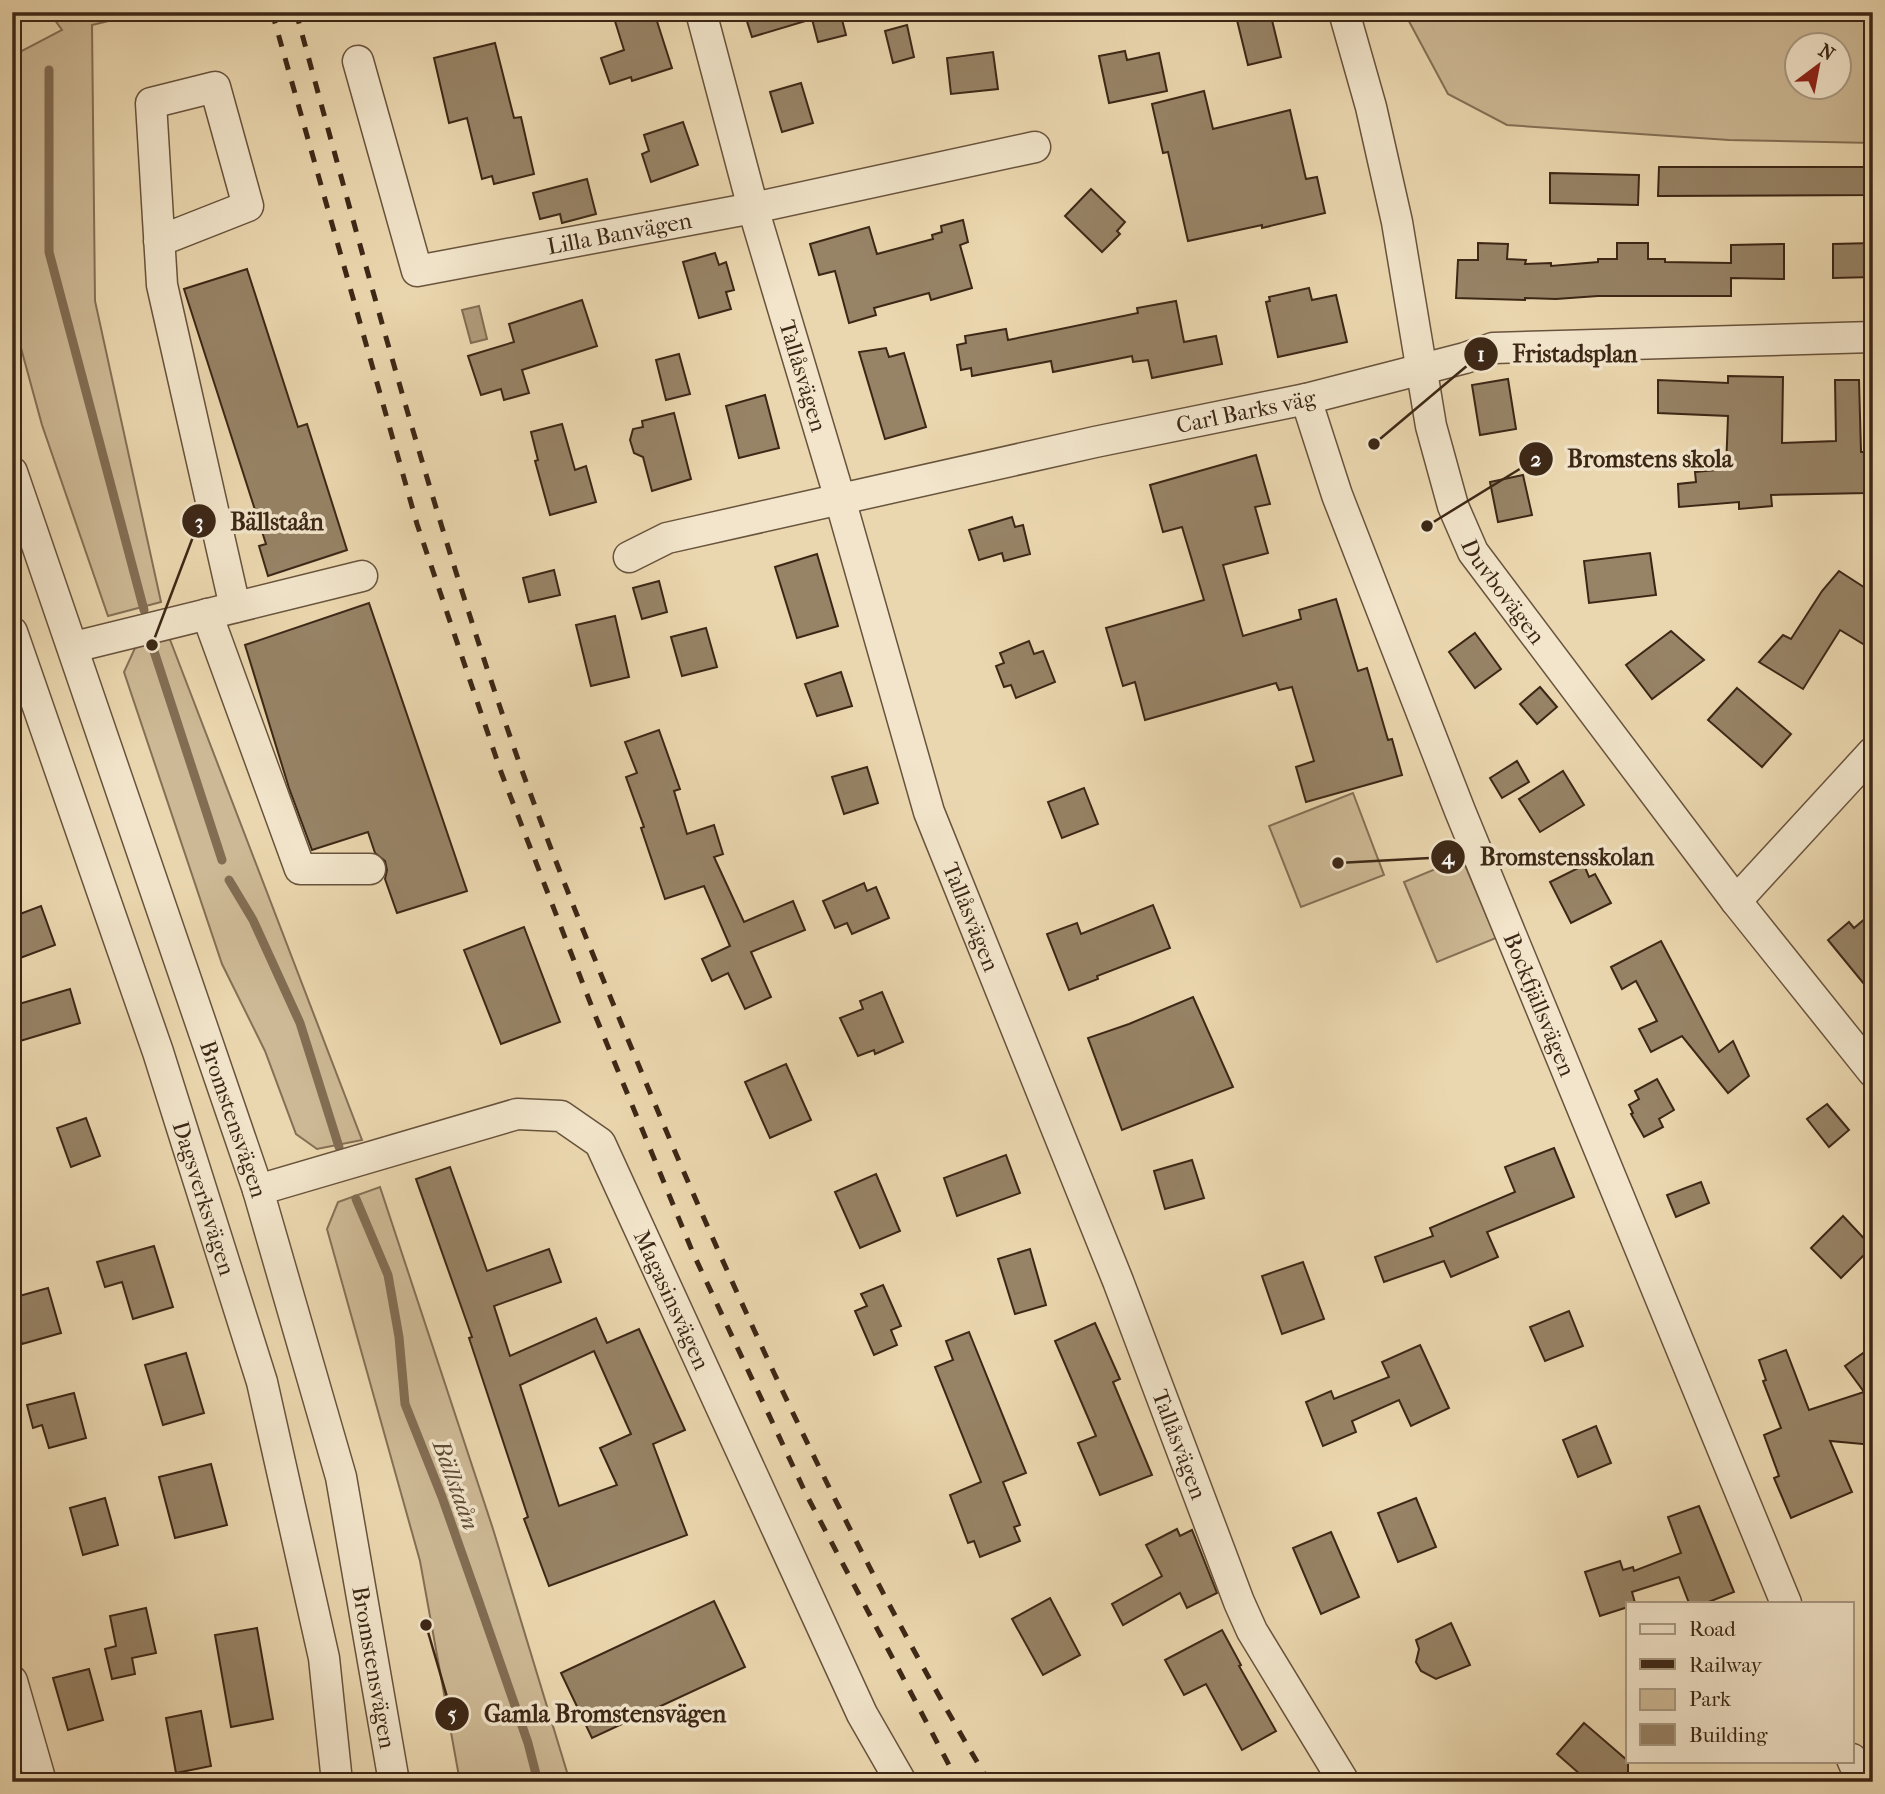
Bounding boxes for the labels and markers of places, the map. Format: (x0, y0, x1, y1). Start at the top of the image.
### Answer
callout: Fristadsplan (1463, 331, 1651, 376)
callout: Bromstens skola (1518, 437, 1747, 482)
callout: Bällstaån (181, 499, 338, 544)
callout: Bromstensskolan (1431, 835, 1668, 880)
callout: Gamla Bromstensvägen (435, 1691, 740, 1736)

